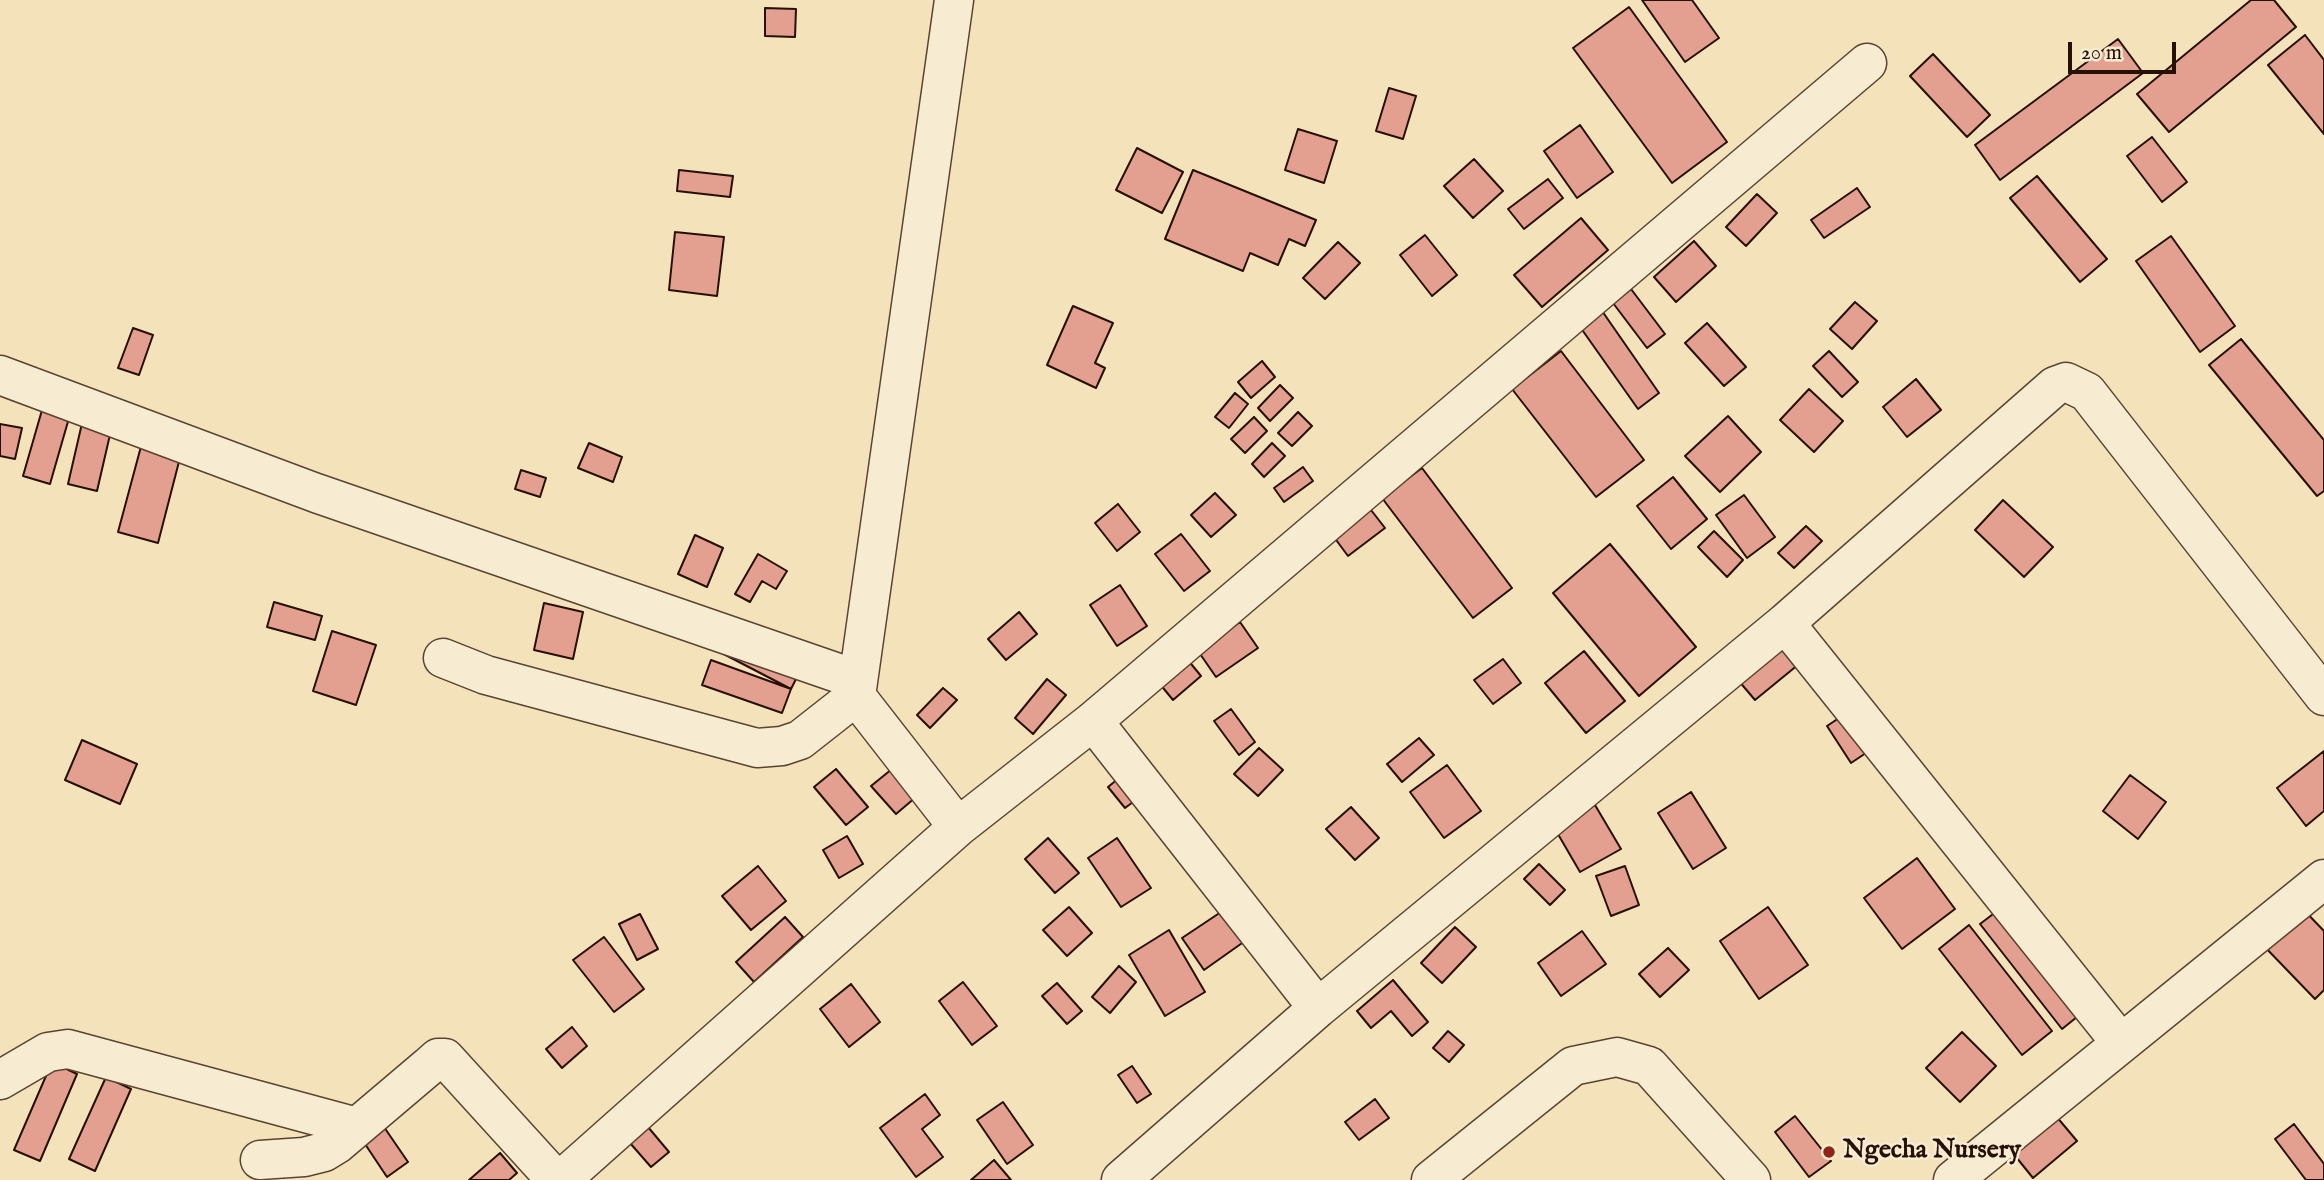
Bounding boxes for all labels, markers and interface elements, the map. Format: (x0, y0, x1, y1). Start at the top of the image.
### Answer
scale bar (2072, 28, 2180, 72)
text: 20 m (2081, 40, 2122, 67)
place label: Ngecha Nursery (1843, 1136, 2021, 1168)
marker: Ngecha Nursery (1821, 1144, 1837, 1160)

